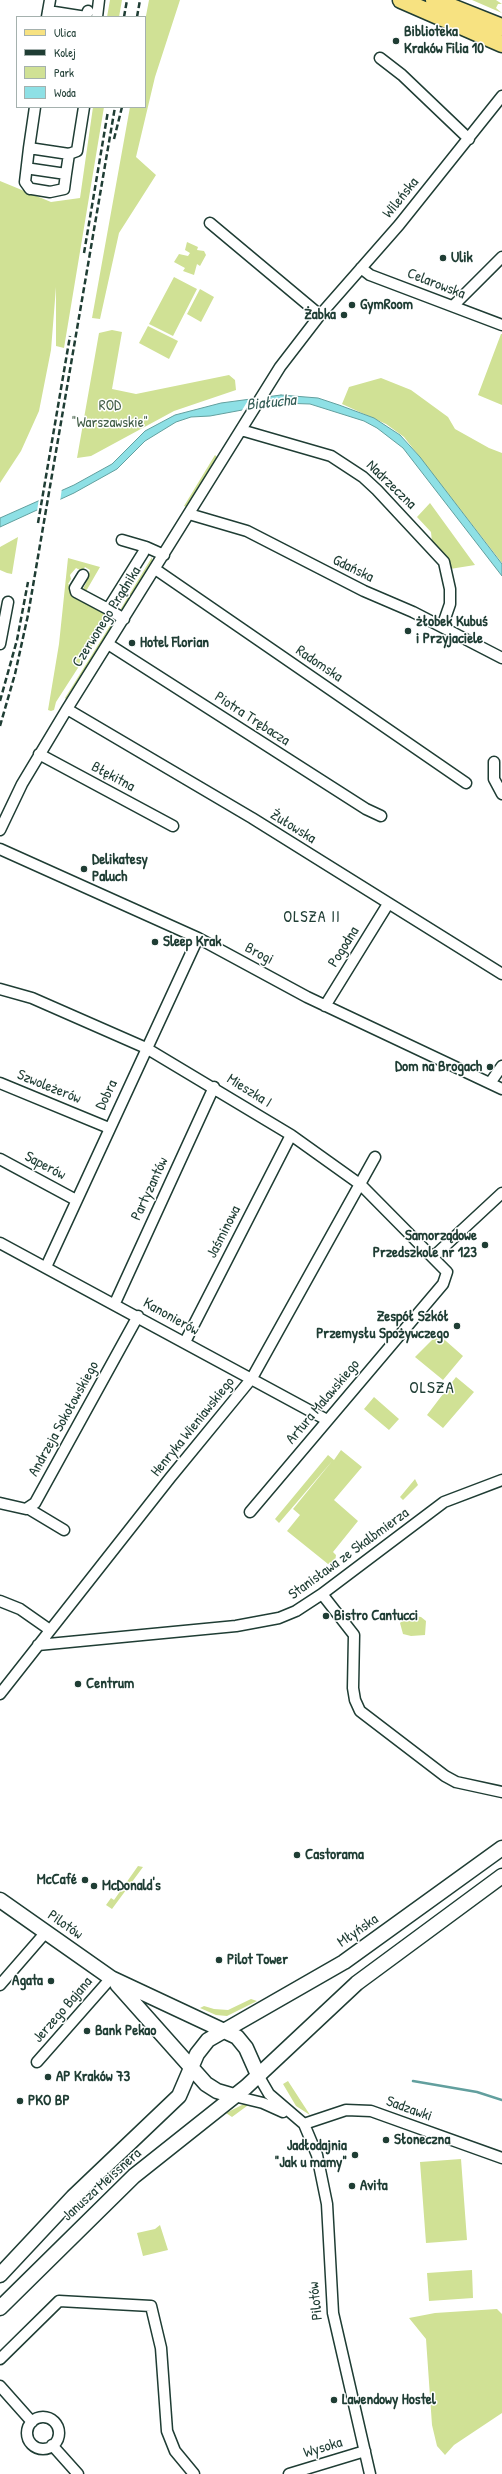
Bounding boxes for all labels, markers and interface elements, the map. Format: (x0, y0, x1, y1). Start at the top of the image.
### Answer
legend (16, 16, 146, 108)
place label: Biblioteka Kraków Filia 10 (404, 23, 484, 58)
text: Ulica (54, 24, 76, 41)
marker: Biblioteka Kraków Filia 10 (391, 36, 401, 46)
text: Kolej (54, 44, 76, 61)
text: Park (54, 64, 74, 81)
text: Woda (54, 84, 76, 101)
street label: Wileńska (379, 174, 423, 222)
place label: Ulik (451, 249, 473, 267)
marker: Ulik (438, 253, 448, 263)
street label: Celarowska (404, 265, 468, 303)
place label: GymRoom (360, 296, 413, 314)
marker: GymRoom (347, 300, 357, 310)
place label: Żabka (304, 306, 336, 324)
marker: Żabka (339, 310, 349, 320)
water label: Białucha (245, 391, 297, 415)
park label: ROD "Warszawskie" (72, 397, 148, 432)
street label: Nadrzeczna (362, 457, 420, 513)
street label: Gdańska (329, 551, 377, 587)
street label: Czerwonego Prądnika (69, 563, 145, 671)
place label: żłobek Kubuś i Przyjaciele (416, 613, 488, 648)
marker: żłobek Kubuś i Przyjaciele (403, 626, 413, 636)
place label: Hotel Florian (140, 634, 209, 652)
marker: Hotel Florian (127, 638, 137, 648)
street label: Radomska (292, 642, 346, 686)
street label: Piotra Trębacza (211, 688, 293, 750)
street label: Błękitna (88, 758, 138, 796)
street label: Żułowska (267, 806, 319, 848)
place label: Delikatesy Paluch (92, 851, 148, 886)
marker: Delikatesy Paluch (79, 864, 89, 874)
district label: OLSZA II (283, 908, 341, 928)
street label: Pogodna (325, 923, 363, 971)
place label: Sleep Krak (163, 933, 221, 951)
marker: Sleep Krak (150, 937, 160, 947)
street label: Brogi (242, 939, 276, 969)
place label: Dom na Brogach (395, 1058, 482, 1076)
marker: Dom na Brogach (485, 1062, 495, 1072)
street label: Szwoleżerów (14, 1066, 84, 1108)
street label: Mieszka I (223, 1070, 275, 1112)
street label: Dobra (92, 1077, 122, 1113)
street label: Saperów (21, 1148, 69, 1184)
street label: Partyzantów (128, 1155, 172, 1223)
street label: Jaśminowa (203, 1203, 245, 1261)
place label: Samorządowe Przedszkole nr 123 (373, 1227, 477, 1262)
marker: Samorządowe Przedszkole nr 123 (480, 1240, 490, 1250)
street label: Kanonierów (140, 1294, 202, 1340)
place label: Zespół Szkół Przemysłu Spożywczego (316, 1308, 449, 1343)
marker: Zespół Szkół Przemysłu Spożywczego (452, 1321, 462, 1331)
street label: Artura Malawskiego (282, 1356, 364, 1448)
street label: Andrzeja Sokołowskiego (25, 1358, 103, 1480)
street label: Henryka Wieniawskiego (147, 1374, 239, 1480)
district label: OLSZA (409, 1378, 455, 1398)
street label: Stanisława ze Skalbmierza (285, 1504, 413, 1604)
place label: Bistro Cantucci (334, 1607, 418, 1625)
marker: Bistro Cantucci (321, 1611, 331, 1621)
place label: Centrum (86, 1675, 134, 1693)
marker: Centrum (73, 1679, 83, 1689)
place label: Castorama (305, 1846, 364, 1864)
marker: Castorama (292, 1850, 302, 1860)
place label: McCafé (37, 1871, 77, 1889)
marker: McCafé (80, 1875, 90, 1885)
place label: McDonald's (102, 1877, 161, 1895)
marker: McDonald's (89, 1881, 99, 1891)
street label: Pilotów (44, 1907, 86, 1943)
street label: Młyńska (334, 1911, 382, 1951)
place label: Pilot Tower (227, 1951, 288, 1969)
marker: Pilot Tower (214, 1955, 224, 1965)
place label: Agata (12, 1972, 43, 1990)
street label: Jerzego Bajana (30, 1973, 96, 2047)
marker: Agata (46, 1976, 56, 1986)
place label: Bank Pekao (95, 2022, 156, 2040)
marker: Bank Pekao (82, 2026, 92, 2036)
place label: AP Kraków 73 (56, 2068, 130, 2086)
marker: AP Kraków 73 (43, 2072, 53, 2082)
place label: PKO BP (28, 2092, 70, 2110)
street label: Sadzawki (384, 2092, 434, 2126)
marker: PKO BP (15, 2096, 25, 2106)
place label: Słoneczna (394, 2131, 450, 2149)
marker: Słoneczna (381, 2135, 391, 2145)
place label: Jadłodajnia "Jak u mamy" (275, 2137, 347, 2172)
street label: Janusza Meissnera (59, 2145, 145, 2225)
marker: Jadłodajnia "Jak u mamy" (350, 2150, 360, 2160)
place label: Avita (360, 2177, 388, 2195)
marker: Avita (347, 2181, 357, 2191)
street label: Pilotów (305, 2281, 327, 2321)
place label: Lawendowy Hostel (342, 2391, 436, 2409)
marker: Lawendowy Hostel (329, 2395, 339, 2405)
street label: Wysoka (301, 2434, 345, 2462)

